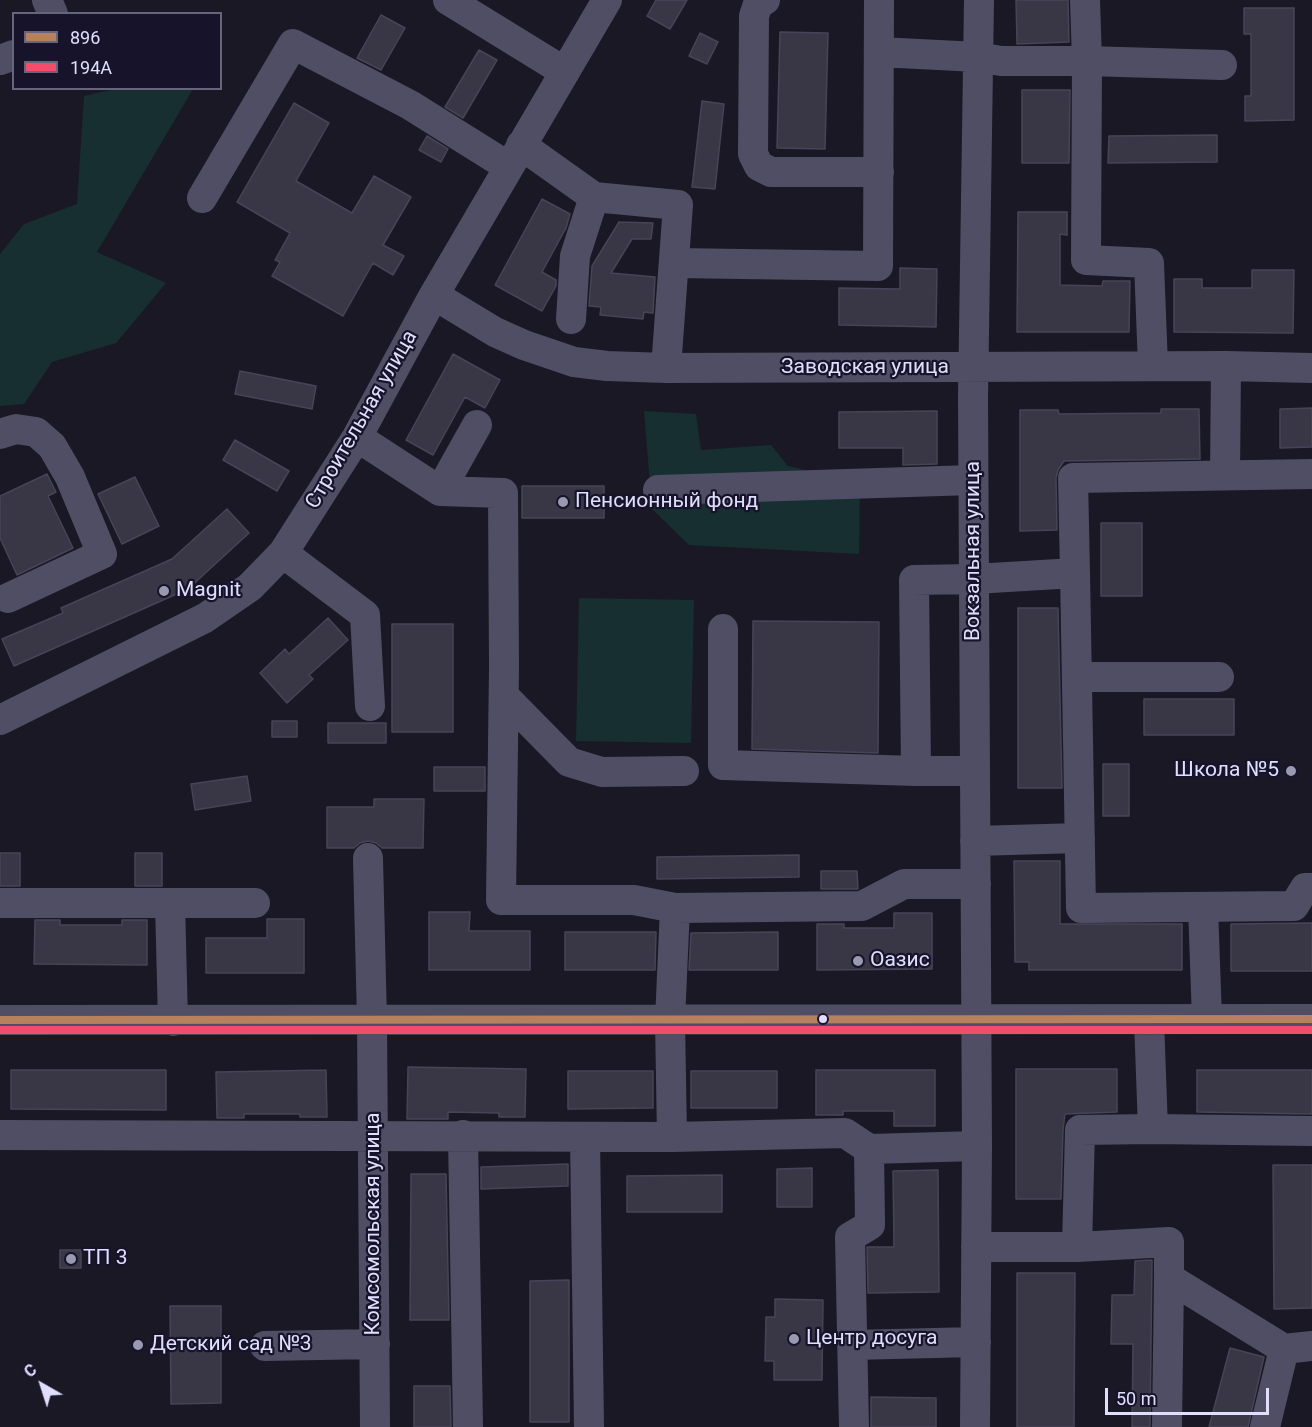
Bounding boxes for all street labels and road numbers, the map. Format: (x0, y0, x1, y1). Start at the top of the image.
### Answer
street label: Строительная улица (301, 326, 423, 514)
street label: Заводская улица (781, 355, 949, 381)
street label: Вокзальная улица (961, 461, 987, 641)
street label: Комсомольская улица (361, 1113, 387, 1335)

